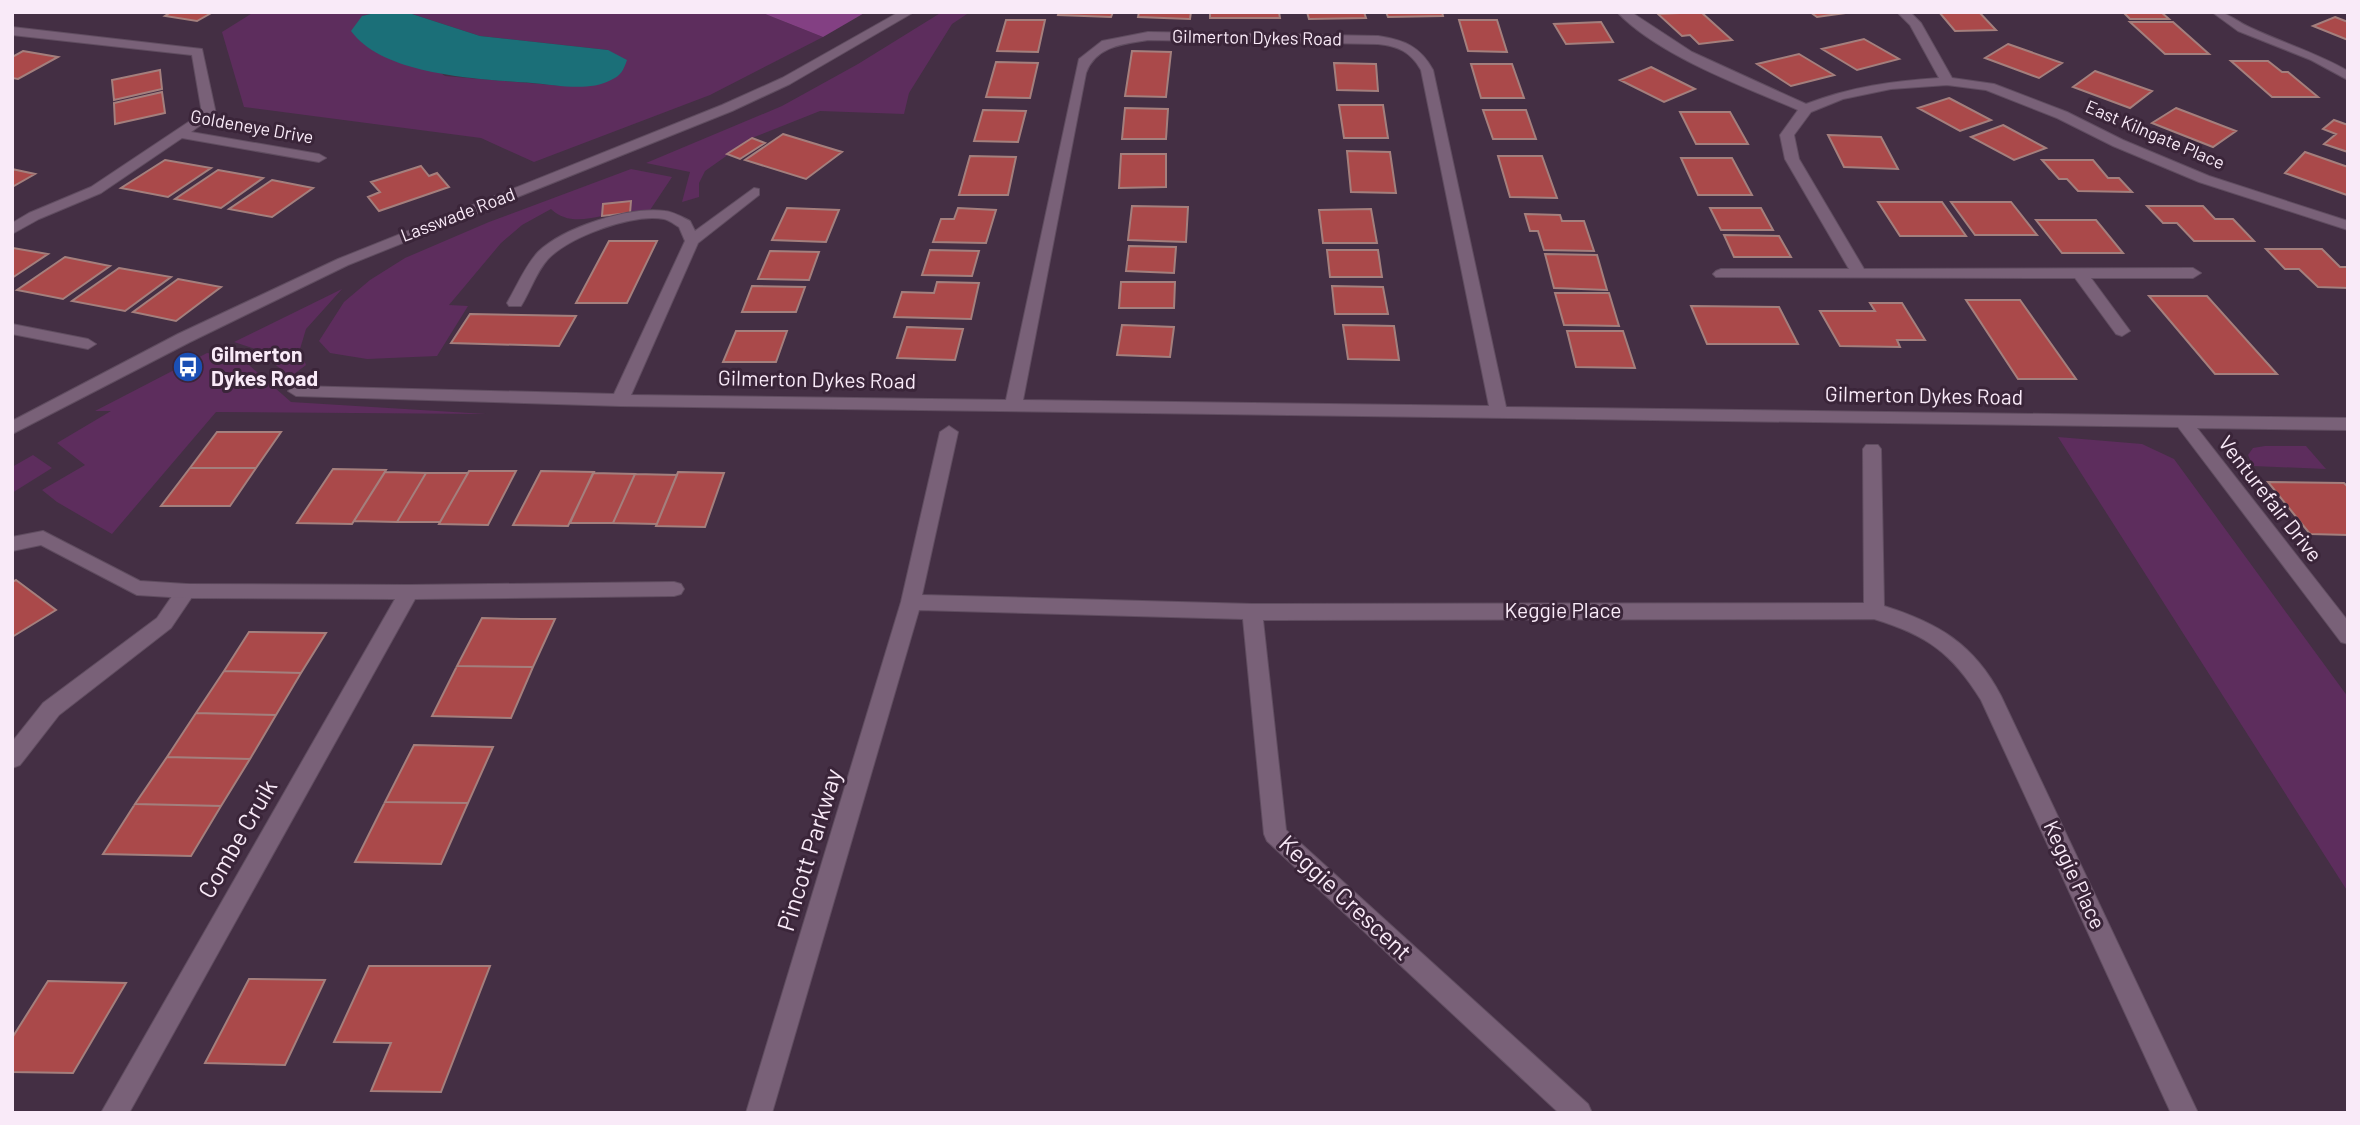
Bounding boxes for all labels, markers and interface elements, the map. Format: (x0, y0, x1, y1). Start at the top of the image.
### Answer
street label: Gilmerton Dykes Road (1172, 25, 1342, 49)
street label: East Kilngate Place (2082, 95, 2228, 173)
street label: Goldeneye Drive (189, 104, 315, 148)
street label: Lasswade Road (397, 182, 518, 246)
place label: Gilmerton Dykes Road (211, 341, 318, 390)
bus stop icon: Gilmerton Dykes Road (171, 350, 205, 384)
street label: Gilmerton Dykes Road (718, 364, 916, 393)
street label: Gilmerton Dykes Road (1825, 380, 2023, 409)
street label: Venturefair Drive (2214, 430, 2328, 566)
street label: Keggie Place (1505, 597, 1621, 622)
street label: Pincott Parkway (770, 765, 847, 934)
street label: Combe Cruik (191, 774, 282, 903)
street label: Keggie Place (2039, 816, 2111, 933)
street label: Keggie Crescent (1274, 828, 1418, 966)

